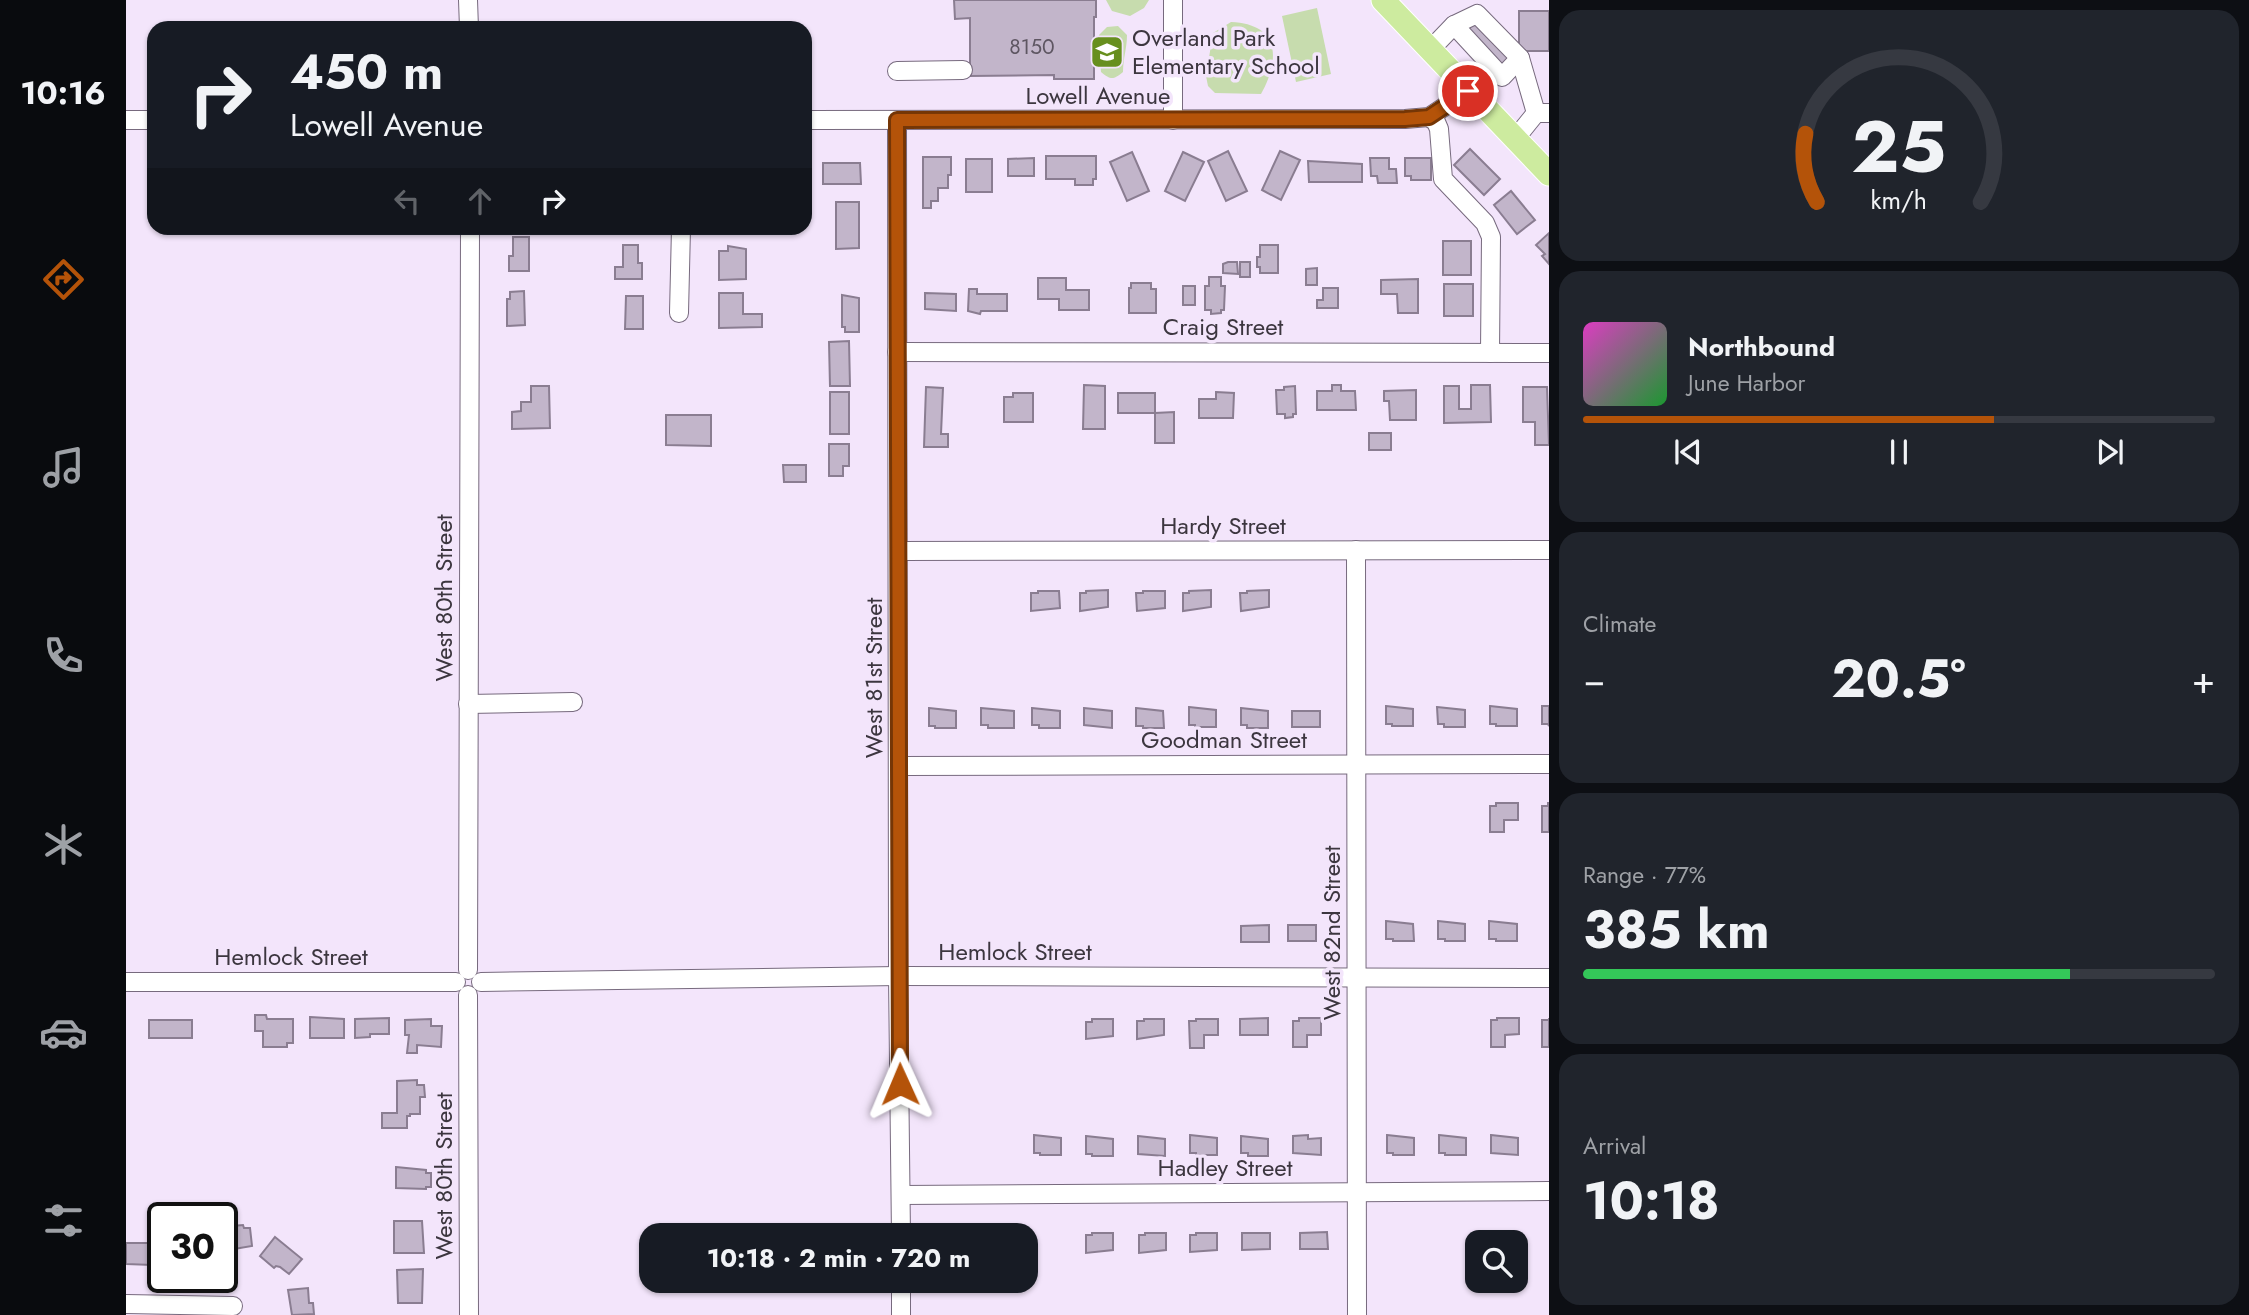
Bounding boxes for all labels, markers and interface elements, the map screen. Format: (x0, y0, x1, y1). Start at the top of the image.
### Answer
place label: Overland Park Elementary School (1132, 20, 1320, 83)
house number: 8150 (1009, 32, 1055, 62)
school or university icon: Overland Park Elementary School (1088, 33, 1126, 71)
text: 450 m (290, 37, 443, 107)
icon: right (175, 49, 266, 140)
pin (1438, 61, 1498, 121)
text: 10:16 (20, 70, 106, 116)
icon: arrive (1449, 72, 1487, 110)
street label: Lowell Avenue (1026, 78, 1170, 113)
text: 25 (1852, 94, 1946, 199)
text: Lowell Avenue (290, 102, 483, 148)
text: km/h (1871, 181, 1927, 217)
icon: left (388, 182, 426, 220)
icon: ahead (461, 182, 499, 220)
icon: right (534, 182, 572, 220)
icon: directions (39, 255, 88, 304)
street label: Craig Street (1163, 309, 1284, 344)
text: Northbound (1688, 328, 1835, 366)
text: June Harbor (1688, 366, 1805, 400)
icon: previous (1669, 433, 1707, 471)
icon: pause (1880, 433, 1918, 471)
icon: next (2091, 433, 2129, 471)
icon: music (39, 443, 88, 492)
street label: Hardy Street (1160, 508, 1286, 543)
street label: West 80th Street (426, 514, 461, 682)
street label: West 81st Street (856, 597, 891, 758)
text: Climate (1583, 607, 1656, 641)
icon: phone (39, 631, 88, 680)
text: 20.5° (1831, 641, 1966, 717)
text: − (1583, 652, 1605, 707)
text: + (2192, 652, 2215, 707)
street label: Goodman Street (1141, 722, 1307, 757)
icon: climate (39, 820, 88, 869)
street label: West 82nd Street (1314, 846, 1349, 1020)
text: Range · 77% (1583, 858, 1706, 892)
text: 385 km (1583, 892, 1770, 968)
street label: Hemlock Street (938, 934, 1092, 969)
street label: Hemlock Street (214, 939, 368, 974)
icon: car (39, 1008, 88, 1057)
position arrow (863, 1047, 937, 1121)
street label: West 80th Street (426, 1092, 461, 1260)
text: Arrival (1583, 1129, 1646, 1163)
street label: Hadley Street (1158, 1150, 1293, 1185)
text: 10:18 (1583, 1163, 1720, 1239)
icon: filters (39, 1196, 88, 1245)
speed limit sign: 30 (147, 1202, 238, 1293)
map controls (1465, 1230, 1528, 1293)
button: search (1465, 1230, 1528, 1293)
text: 10:18 · 2 min · 720 m (707, 1239, 970, 1277)

